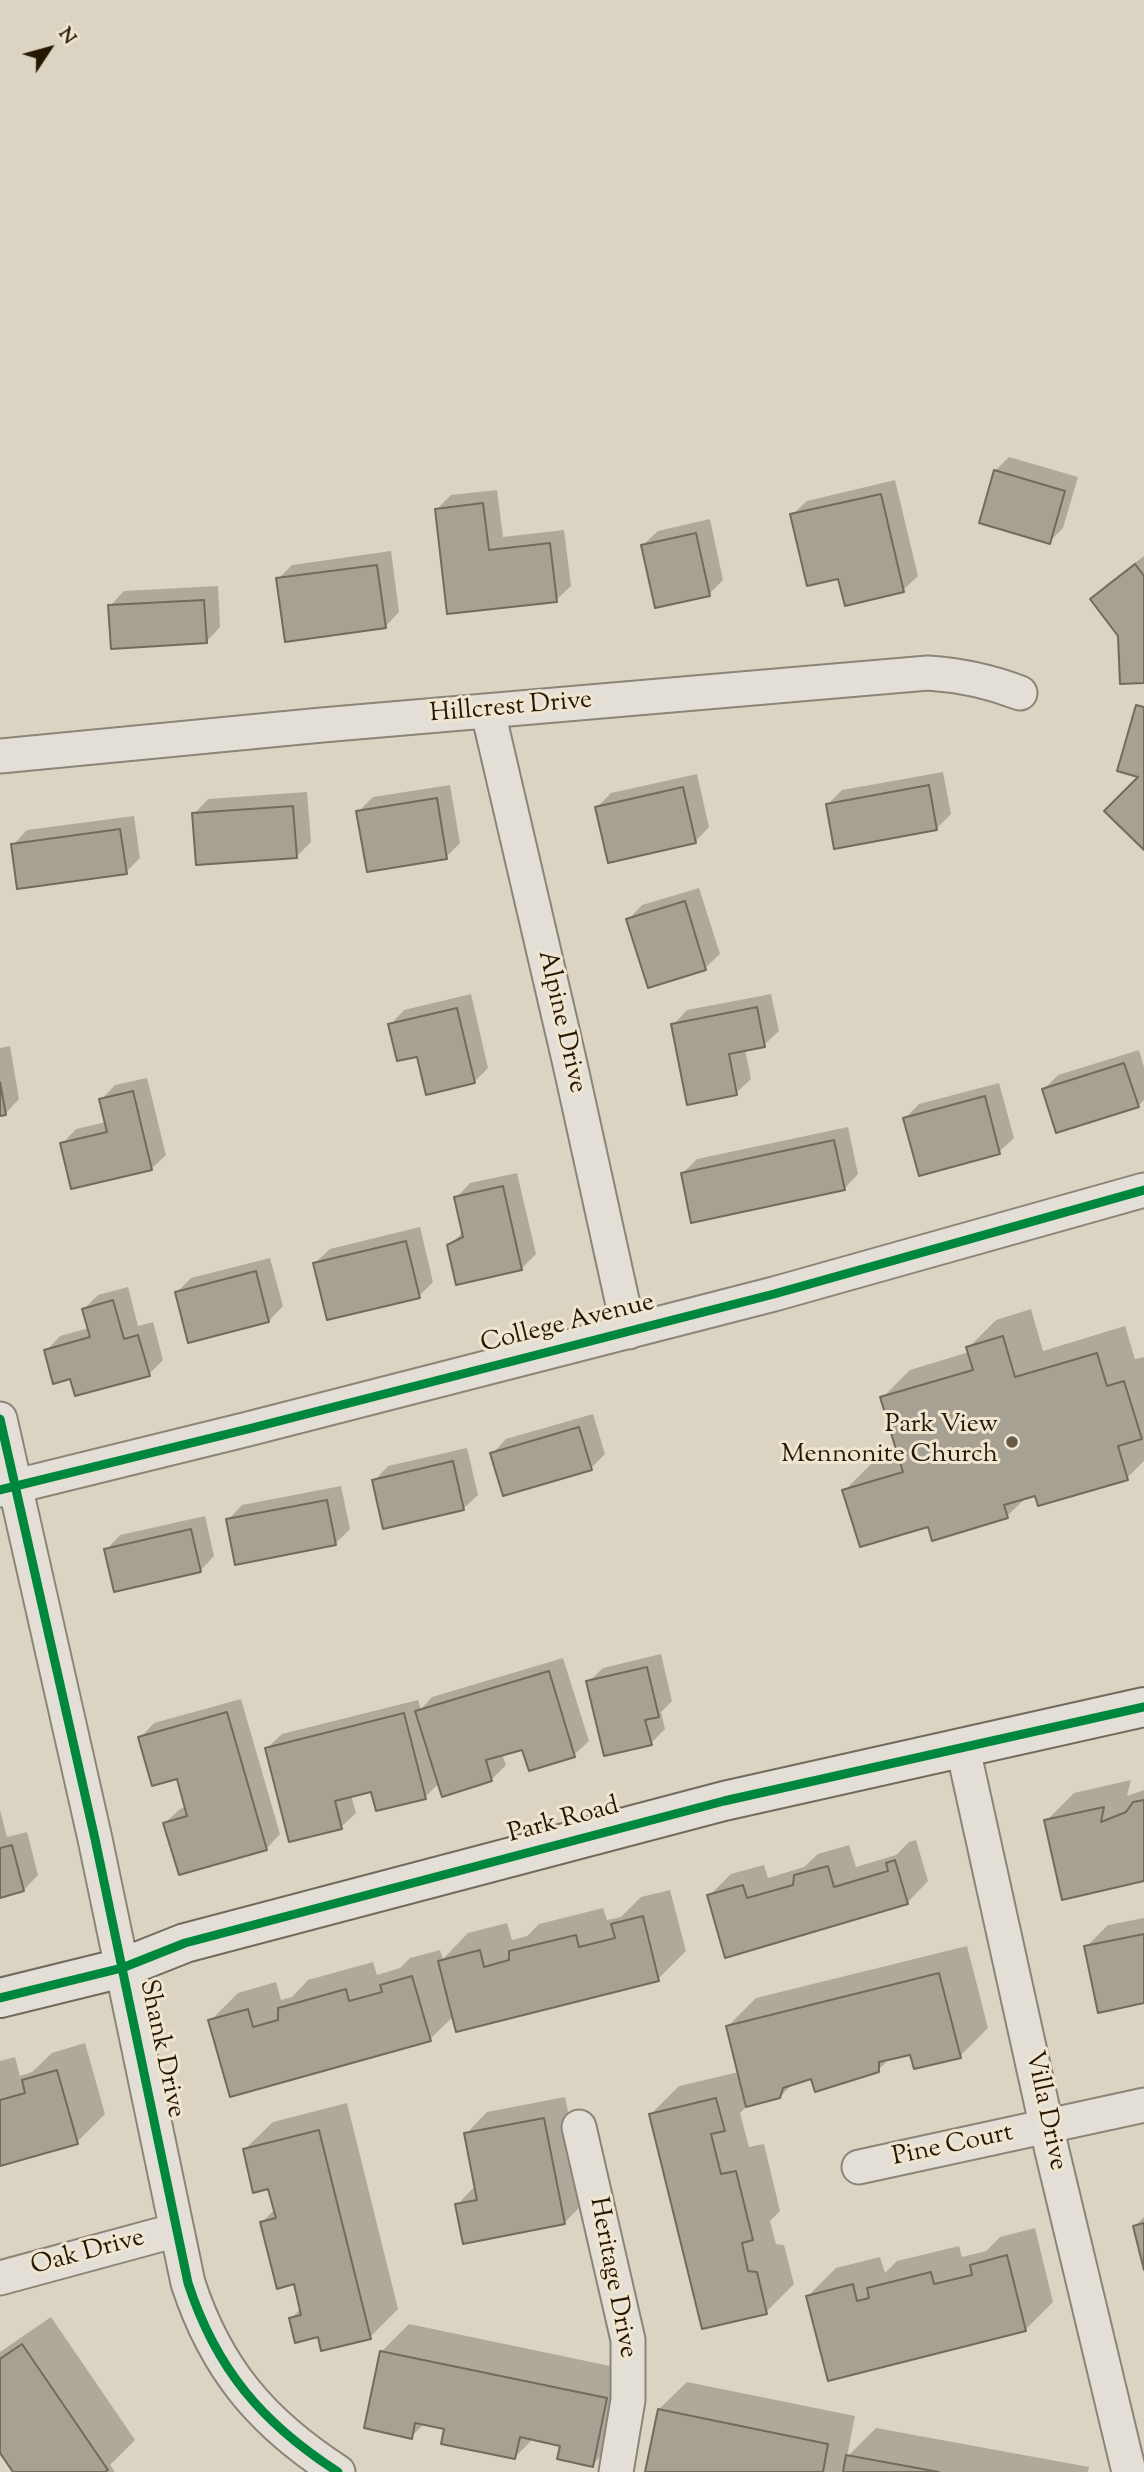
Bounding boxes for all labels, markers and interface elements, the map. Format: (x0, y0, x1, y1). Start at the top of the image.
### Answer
north arrow (14, 14, 84, 84)
text: N (51, 22, 82, 50)
street label: Hillcrest Drive (428, 686, 594, 732)
street label: Alpine Drive (528, 948, 592, 1096)
street label: College Avenue (478, 1288, 658, 1362)
place label: Park View Mennonite Church (781, 1411, 998, 1472)
marker: Park View Mennonite Church (1004, 1434, 1020, 1450)
street label: Park Road (505, 1792, 623, 1852)
street label: Shank Drive (130, 1977, 190, 2121)
street label: Villa Drive (1016, 2048, 1072, 2174)
street label: Pine Court (890, 2119, 1016, 2175)
street label: Heritage Drive (580, 2195, 642, 2361)
street label: Oak Drive (28, 2224, 148, 2284)

